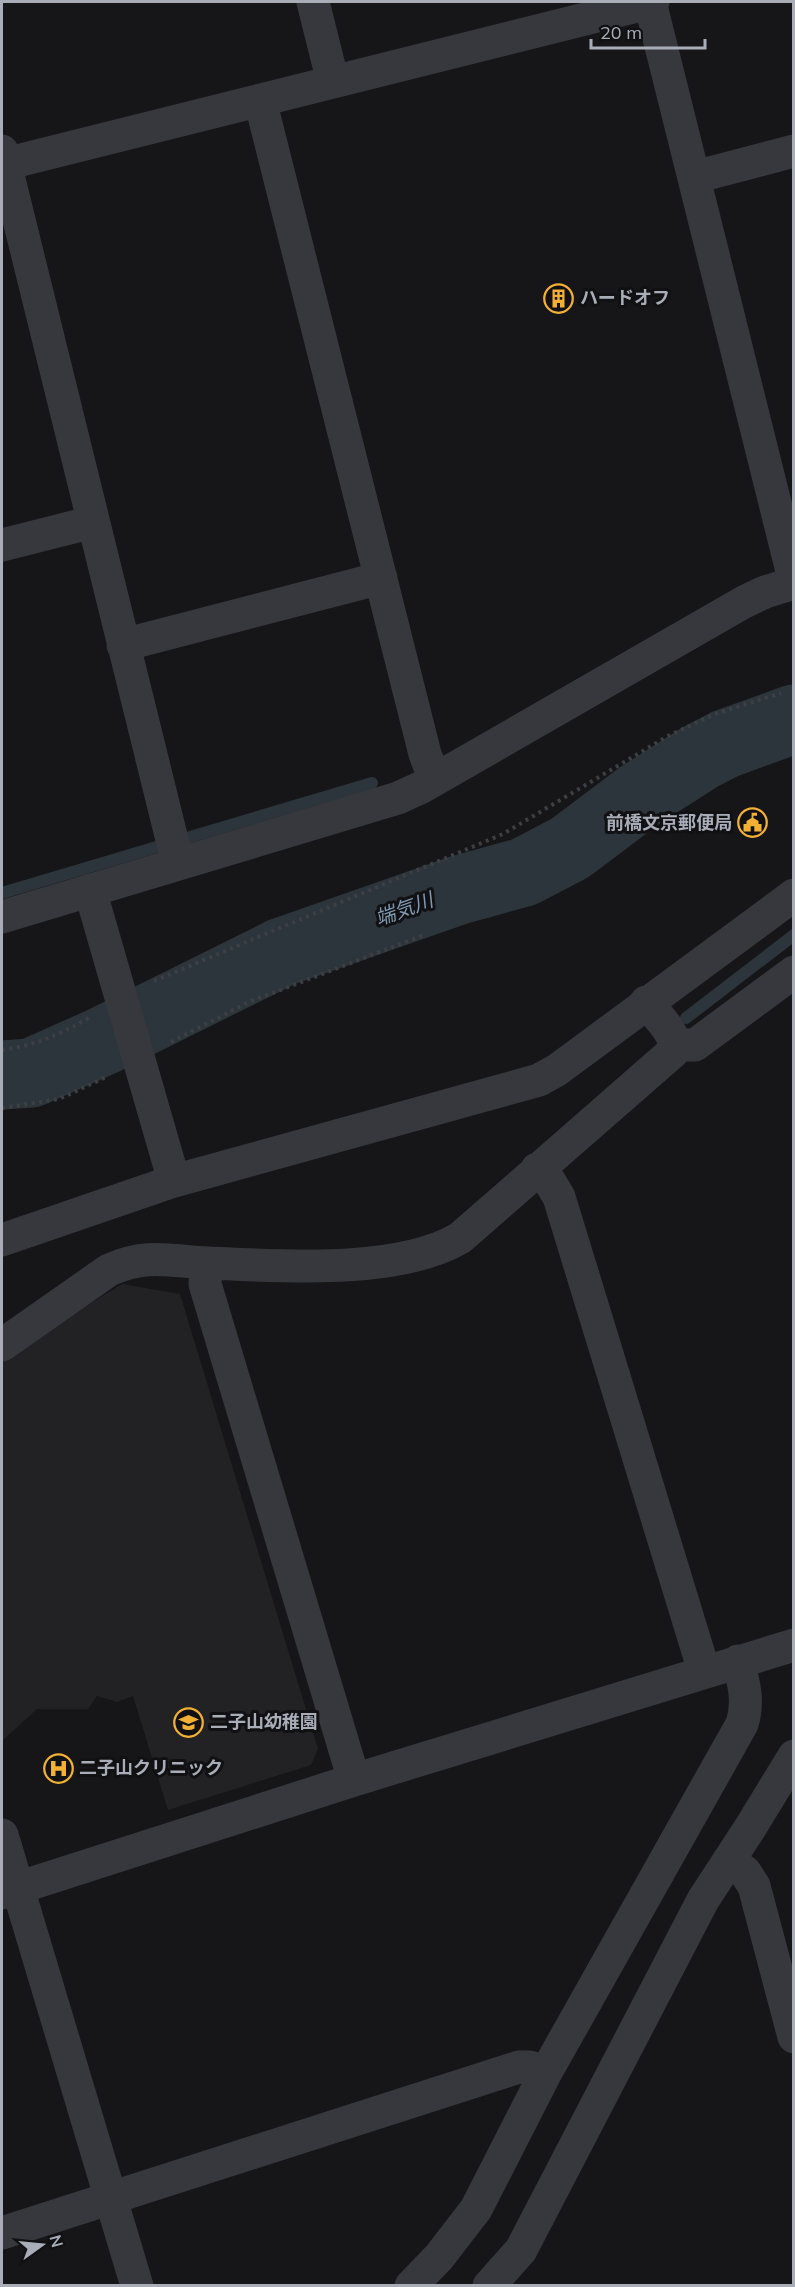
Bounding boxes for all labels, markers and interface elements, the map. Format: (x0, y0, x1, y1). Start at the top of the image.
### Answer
scale bar (591, 12, 705, 50)
text: 20 m (600, 21, 642, 44)
building icon: ハードオフ (543, 282, 575, 314)
place label: ハードオフ (580, 286, 670, 309)
public building icon: 前橋文京郵便局 (737, 807, 769, 839)
place label: 前橋文京郵便局 (606, 811, 732, 834)
water label: 端気川 (371, 886, 438, 931)
school or university icon: 二子山幼稚園 (173, 1706, 205, 1738)
place label: 二子山幼稚園 (210, 1710, 318, 1733)
hospital icon: 二子山クリニック (42, 1752, 74, 1784)
place label: 二子山クリニック (79, 1756, 223, 1779)
north arrow (12, 2215, 72, 2275)
text: N (45, 2233, 68, 2250)

